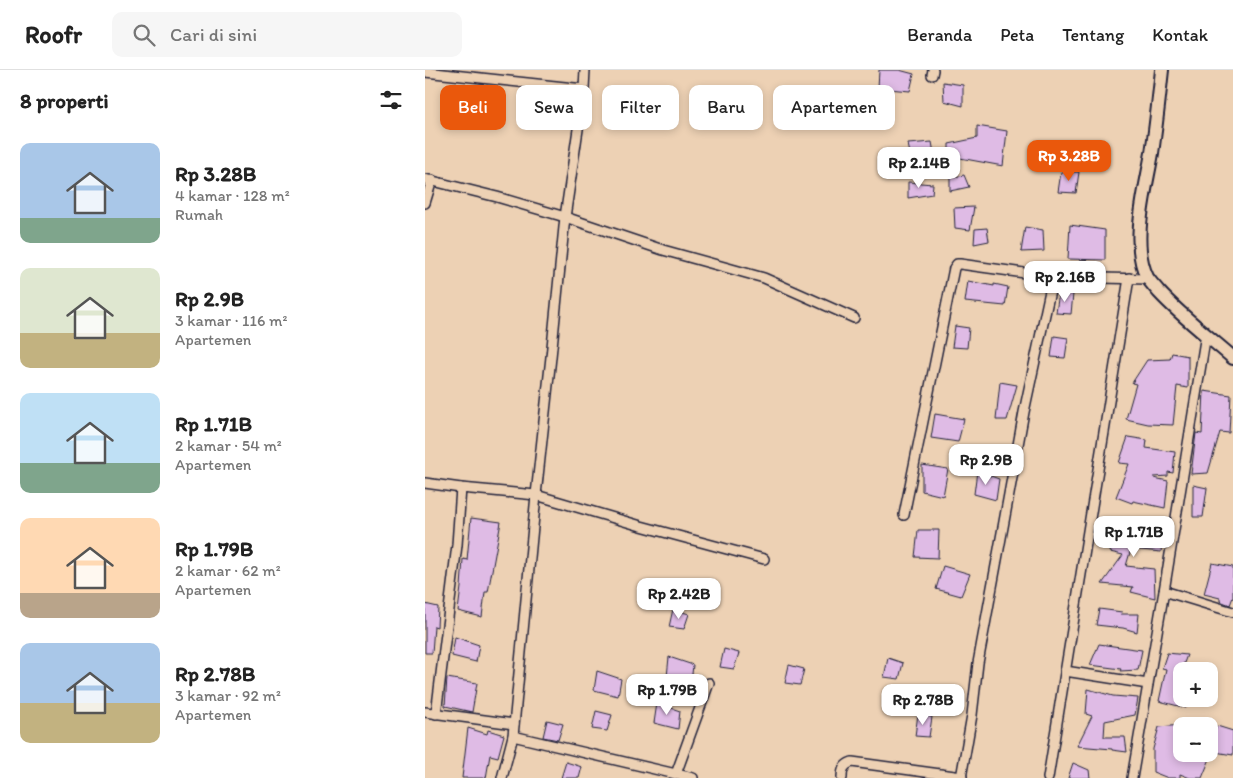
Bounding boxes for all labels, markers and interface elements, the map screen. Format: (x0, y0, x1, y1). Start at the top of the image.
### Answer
search box (112, 12, 462, 57)
text: Roofr (25, 20, 82, 49)
icon: search (130, 21, 158, 49)
text: Cari di sini (170, 23, 257, 46)
text: Beranda (907, 24, 972, 46)
text: Peta (1000, 24, 1034, 46)
text: Tentang (1062, 24, 1124, 46)
text: Kontak (1152, 24, 1208, 46)
chip: Beli (440, 85, 506, 130)
chip: Sewa (516, 85, 592, 130)
chip: Filter (602, 85, 679, 130)
chip: Baru (689, 85, 763, 130)
chip: Apartemen (773, 85, 895, 130)
icon: filters (377, 86, 405, 114)
text: 8 properti (20, 88, 109, 113)
pin: Rp 3.28B (1017, 140, 1121, 182)
pin: Rp 2.14B (867, 146, 971, 189)
text: Rp 3.28B (1038, 146, 1100, 165)
text: Rp 2.14B (888, 153, 950, 172)
text: Rp 3.28B (175, 161, 256, 186)
icon: home (60, 163, 120, 223)
text: 4 kamar · 128 m² (175, 186, 290, 205)
text: Rumah (175, 205, 223, 224)
pin: Rp 2.16B (1013, 260, 1117, 303)
text: Rp 2.16B (1035, 267, 1095, 286)
text: Rp 2.9B (175, 286, 244, 311)
icon: home (60, 288, 120, 348)
text: 3 kamar · 116 m² (175, 311, 287, 330)
text: Apartemen (175, 330, 251, 349)
text: Rp 1.71B (175, 411, 252, 436)
icon: home (60, 413, 120, 473)
text: 2 kamar · 54 m² (175, 436, 282, 455)
pin: Rp 2.9B (940, 444, 1032, 486)
text: Rp 2.9B (960, 450, 1012, 469)
text: Apartemen (175, 455, 251, 474)
pin: Rp 1.71B (1082, 516, 1186, 558)
text: Rp 1.71B (1105, 522, 1163, 541)
text: Rp 1.79B (175, 536, 253, 561)
icon: home (60, 538, 120, 598)
text: 2 kamar · 62 m² (175, 561, 281, 580)
pin: Rp 2.42B (627, 578, 731, 620)
text: Apartemen (175, 580, 251, 599)
text: Rp 2.42B (648, 584, 710, 603)
text: Rp 2.78B (175, 661, 255, 686)
map controls (1173, 662, 1218, 762)
button: + (1173, 662, 1218, 707)
icon: home (60, 663, 120, 723)
pin: Rp 1.79B (615, 674, 719, 716)
text: Rp 1.79B (637, 680, 697, 699)
pin: Rp 2.78B (871, 684, 975, 726)
text: 3 kamar · 92 m² (175, 686, 281, 705)
text: Rp 2.78B (892, 690, 954, 709)
text: Apartemen (175, 705, 251, 724)
button: − (1173, 717, 1218, 762)

